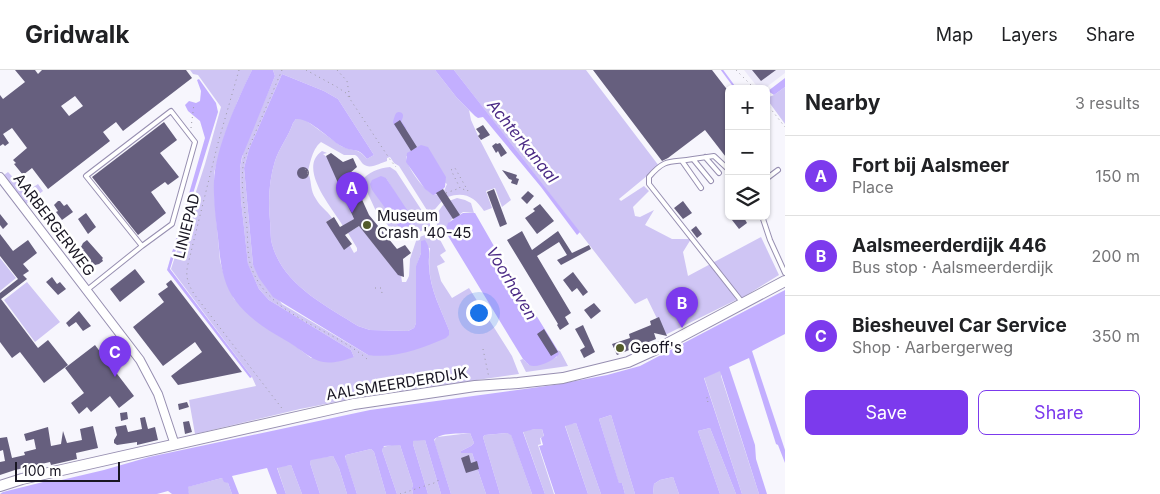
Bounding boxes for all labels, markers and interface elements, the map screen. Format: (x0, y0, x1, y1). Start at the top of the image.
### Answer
text: Gridwalk (25, 20, 129, 49)
text: Map (936, 24, 973, 45)
text: Layers (1001, 24, 1058, 45)
text: Share (1086, 24, 1135, 45)
map controls (725, 85, 770, 220)
button: + (725, 85, 770, 130)
text: Nearby (805, 90, 880, 115)
text: 3 results (1075, 93, 1140, 113)
water label: Achterkanaal (483, 95, 563, 187)
button: − (725, 130, 770, 175)
text: Fort bij Aalsmeer (852, 154, 1009, 177)
text: A (815, 166, 827, 186)
text: 150 m (1095, 166, 1140, 186)
street label: AARBERGERWEG (10, 170, 99, 280)
pin: A (336, 172, 368, 213)
button: layers (725, 175, 770, 220)
text: Place (852, 177, 894, 197)
street label: LINIEPAD (169, 191, 204, 260)
place label: Museum Crash '40-45 (377, 206, 471, 242)
marker: Museum Crash '40-45 (361, 219, 373, 231)
text: Aalsmeerderdijk 446 (852, 234, 1047, 257)
water label: Voorhaven (482, 243, 542, 323)
text: B (816, 246, 826, 266)
text: 200 m (1092, 246, 1140, 266)
text: Bus stop · Aalsmeerderdijk (852, 257, 1053, 277)
pin: B (666, 287, 698, 328)
your location (466, 300, 492, 326)
text: Biesheuvel Car Service (852, 314, 1067, 337)
text: C (815, 326, 827, 346)
text: 350 m (1092, 326, 1140, 346)
pin: C (99, 336, 131, 377)
text: Shop · Aarbergerweg (852, 337, 1013, 357)
place label: Geoff's (630, 338, 682, 357)
marker: Geoff's (614, 342, 626, 354)
street label: AALSMEERDERDIJK (325, 363, 469, 404)
button: Save (805, 390, 968, 435)
button: Share (978, 390, 1140, 435)
scale bar (15, 459, 120, 482)
text: 100 m (22, 462, 62, 479)

